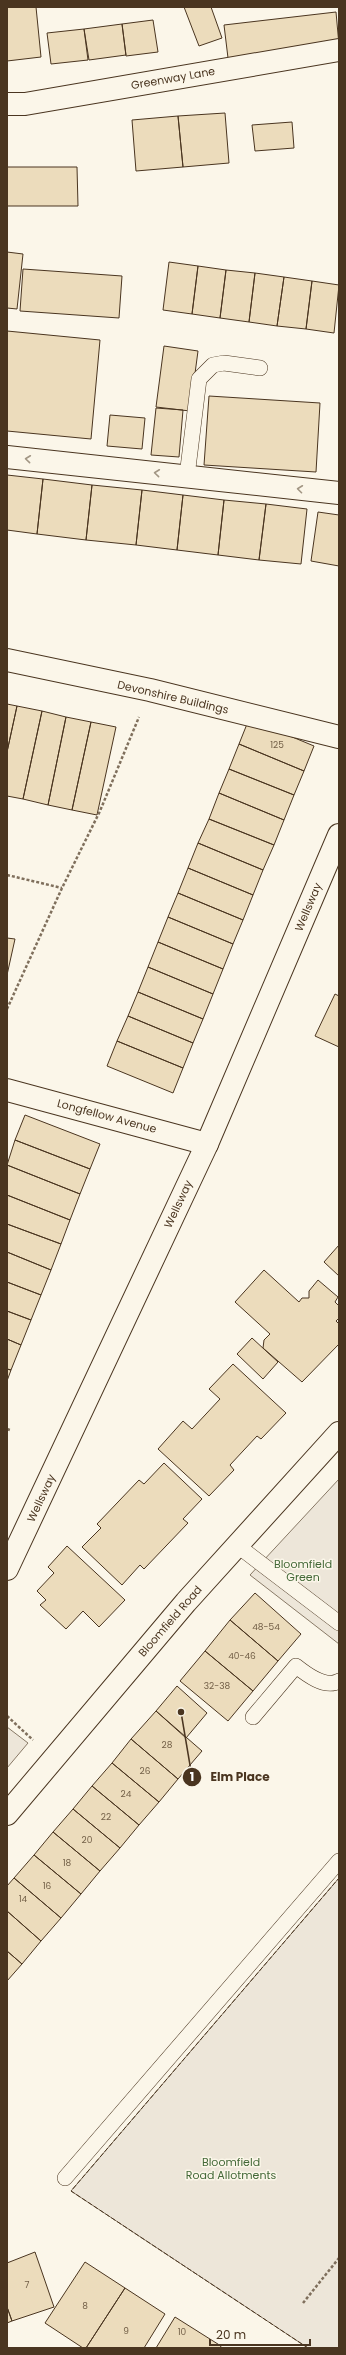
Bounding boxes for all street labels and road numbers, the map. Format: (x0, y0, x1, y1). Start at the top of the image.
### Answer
street label: Greenway Lane (130, 63, 216, 93)
street label: Devonshire Buildings (116, 676, 230, 718)
street label: Wellsway (291, 879, 326, 934)
street label: Longfellow Avenue (55, 1095, 159, 1137)
street label: Wellsway (160, 1177, 196, 1231)
street label: Wellsway (23, 1471, 59, 1525)
street label: Bloomfield Road (135, 1582, 205, 1660)

